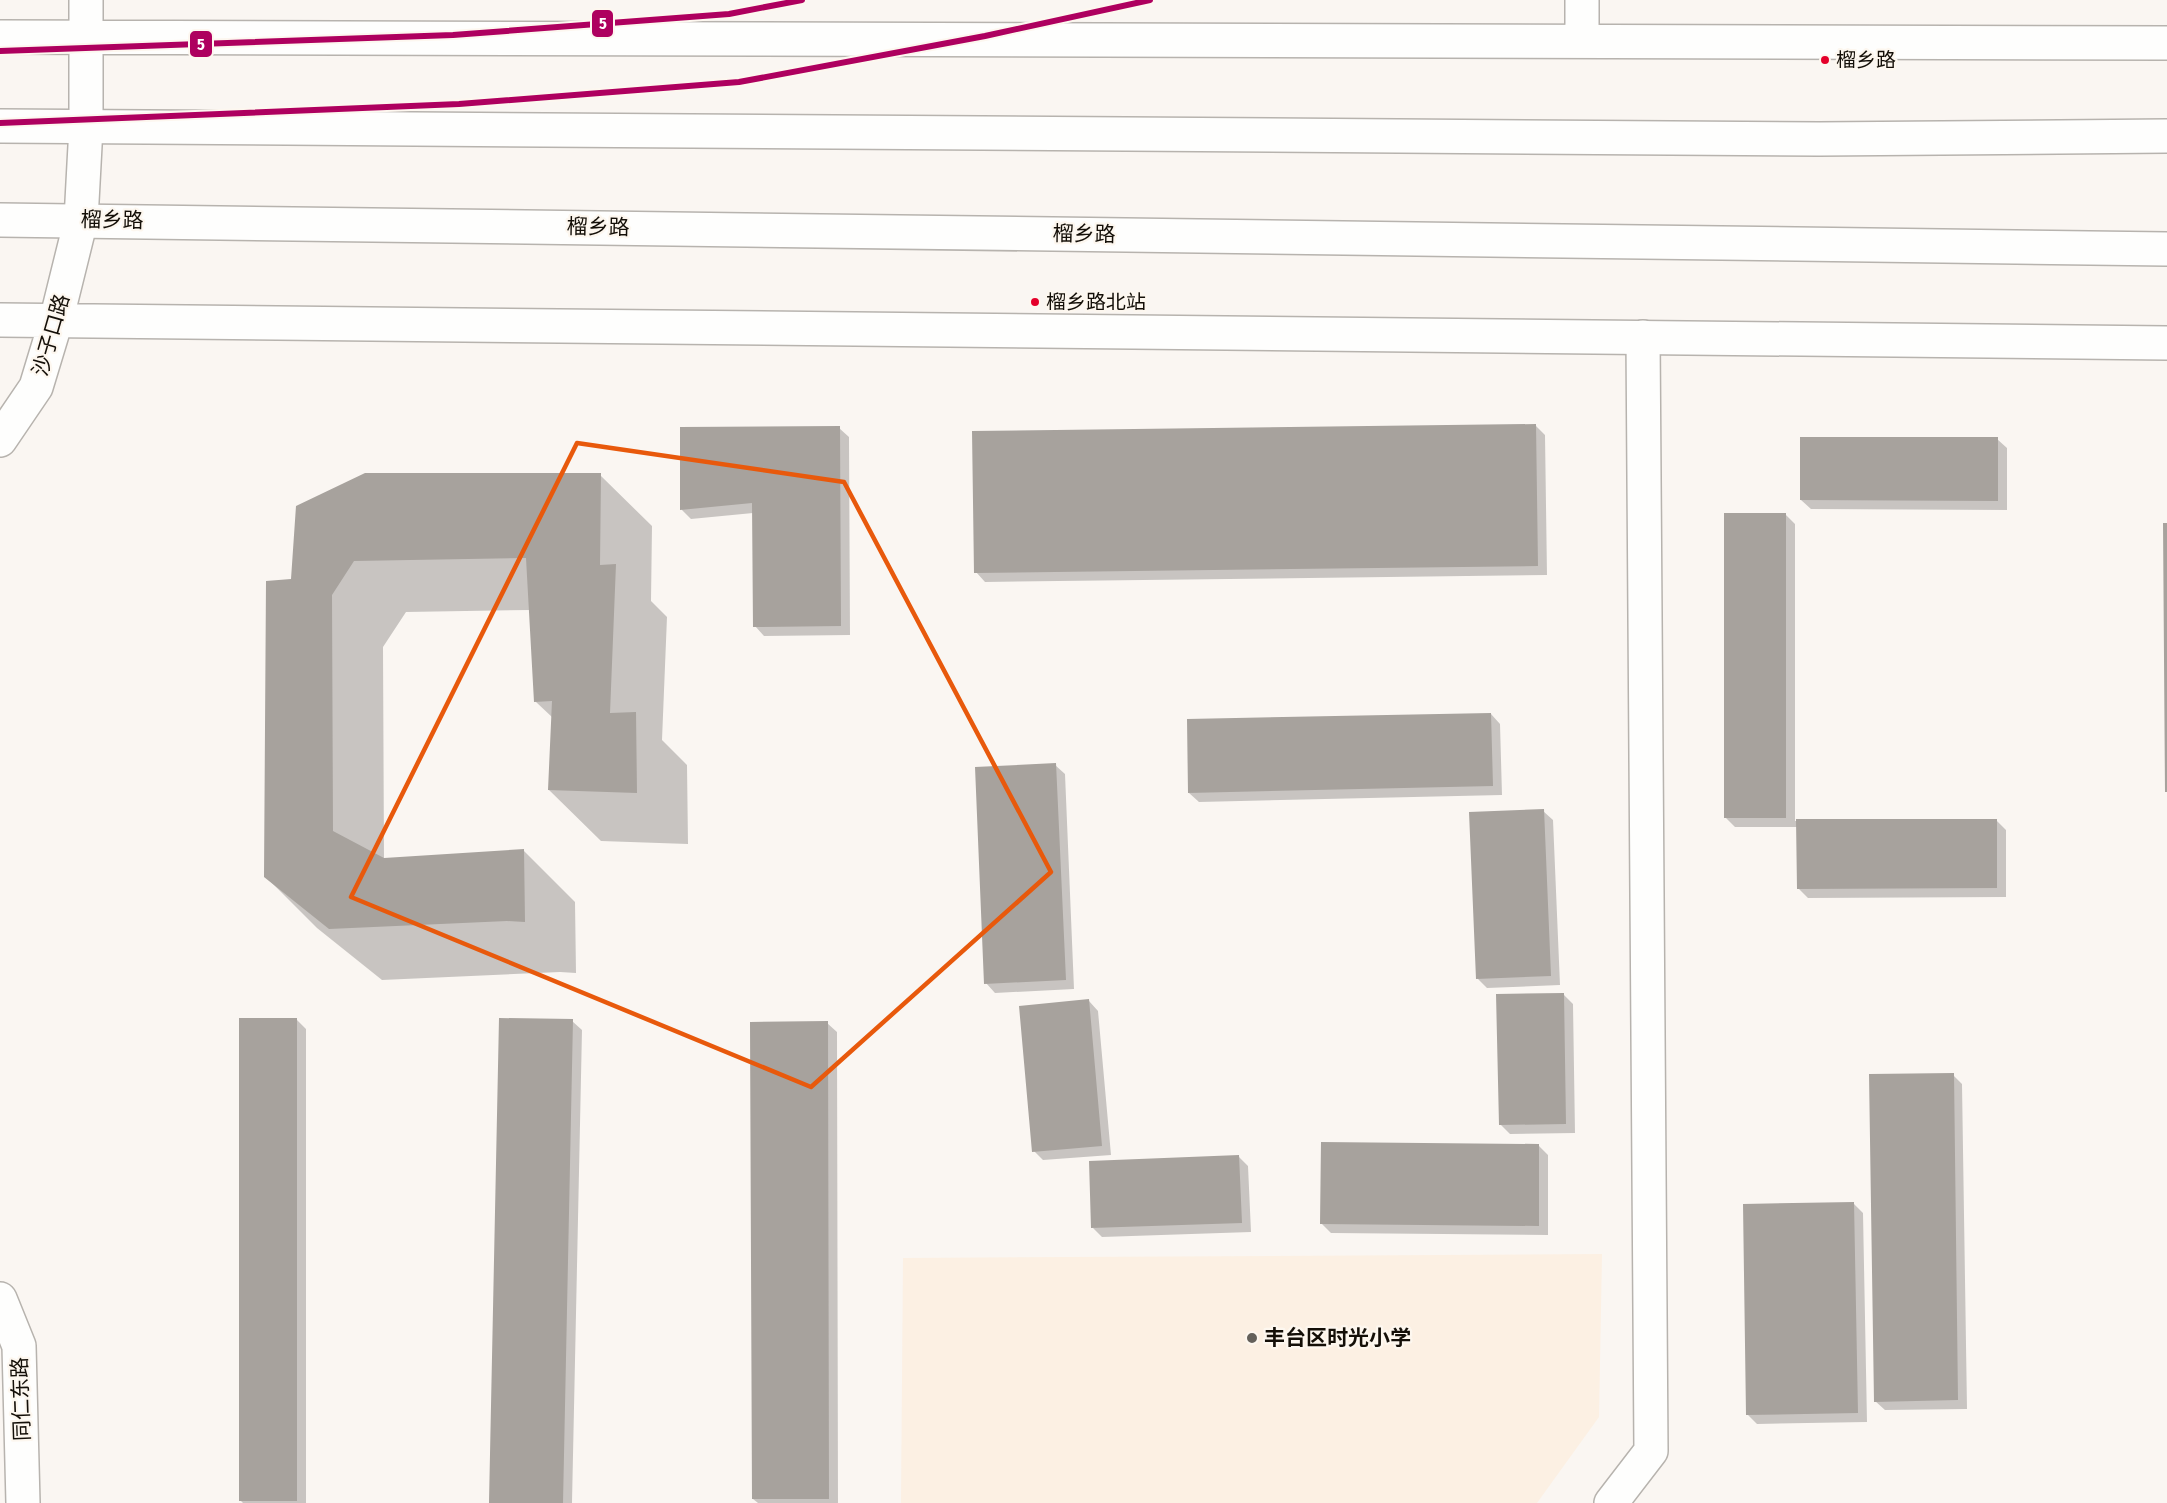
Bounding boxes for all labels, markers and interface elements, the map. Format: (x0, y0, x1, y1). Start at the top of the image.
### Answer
line badge: 5 (591, 9, 614, 38)
text: 5 (599, 14, 607, 33)
line badge: 5 (189, 30, 213, 58)
text: 5 (197, 35, 205, 54)
place label: 榴乡路 (1836, 48, 1896, 72)
marker: 榴乡路 (1819, 54, 1831, 66)
street label: 榴乡路 (80, 206, 144, 234)
street label: 榴乡路 (566, 213, 630, 241)
street label: 榴乡路 (1052, 220, 1116, 248)
place label: 榴乡路北站 (1046, 290, 1146, 314)
street label: 沙子口路 (27, 291, 75, 379)
marker: 榴乡路北站 (1029, 296, 1041, 308)
place label: 丰台区时光小学 (1264, 1325, 1411, 1351)
marker: 丰台区时光小学 (1245, 1331, 1259, 1345)
street label: 同仁东路 (7, 1357, 35, 1441)

